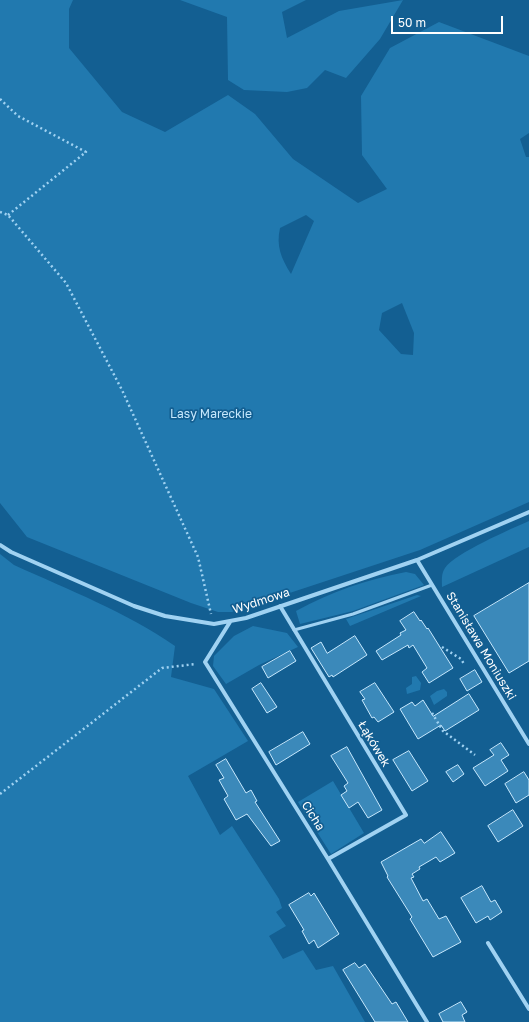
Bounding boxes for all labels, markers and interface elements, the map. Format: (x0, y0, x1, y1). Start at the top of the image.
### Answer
scale bar (393, 8, 505, 34)
text: 50 m (398, 15, 426, 30)
park label: Lasy Mareckie (170, 407, 252, 421)
street label: Wydmowa (231, 585, 291, 617)
street label: Stanisława Moniuszki (443, 589, 519, 703)
street label: Łąkówek (355, 718, 393, 770)
street label: Cicha (298, 799, 328, 833)

